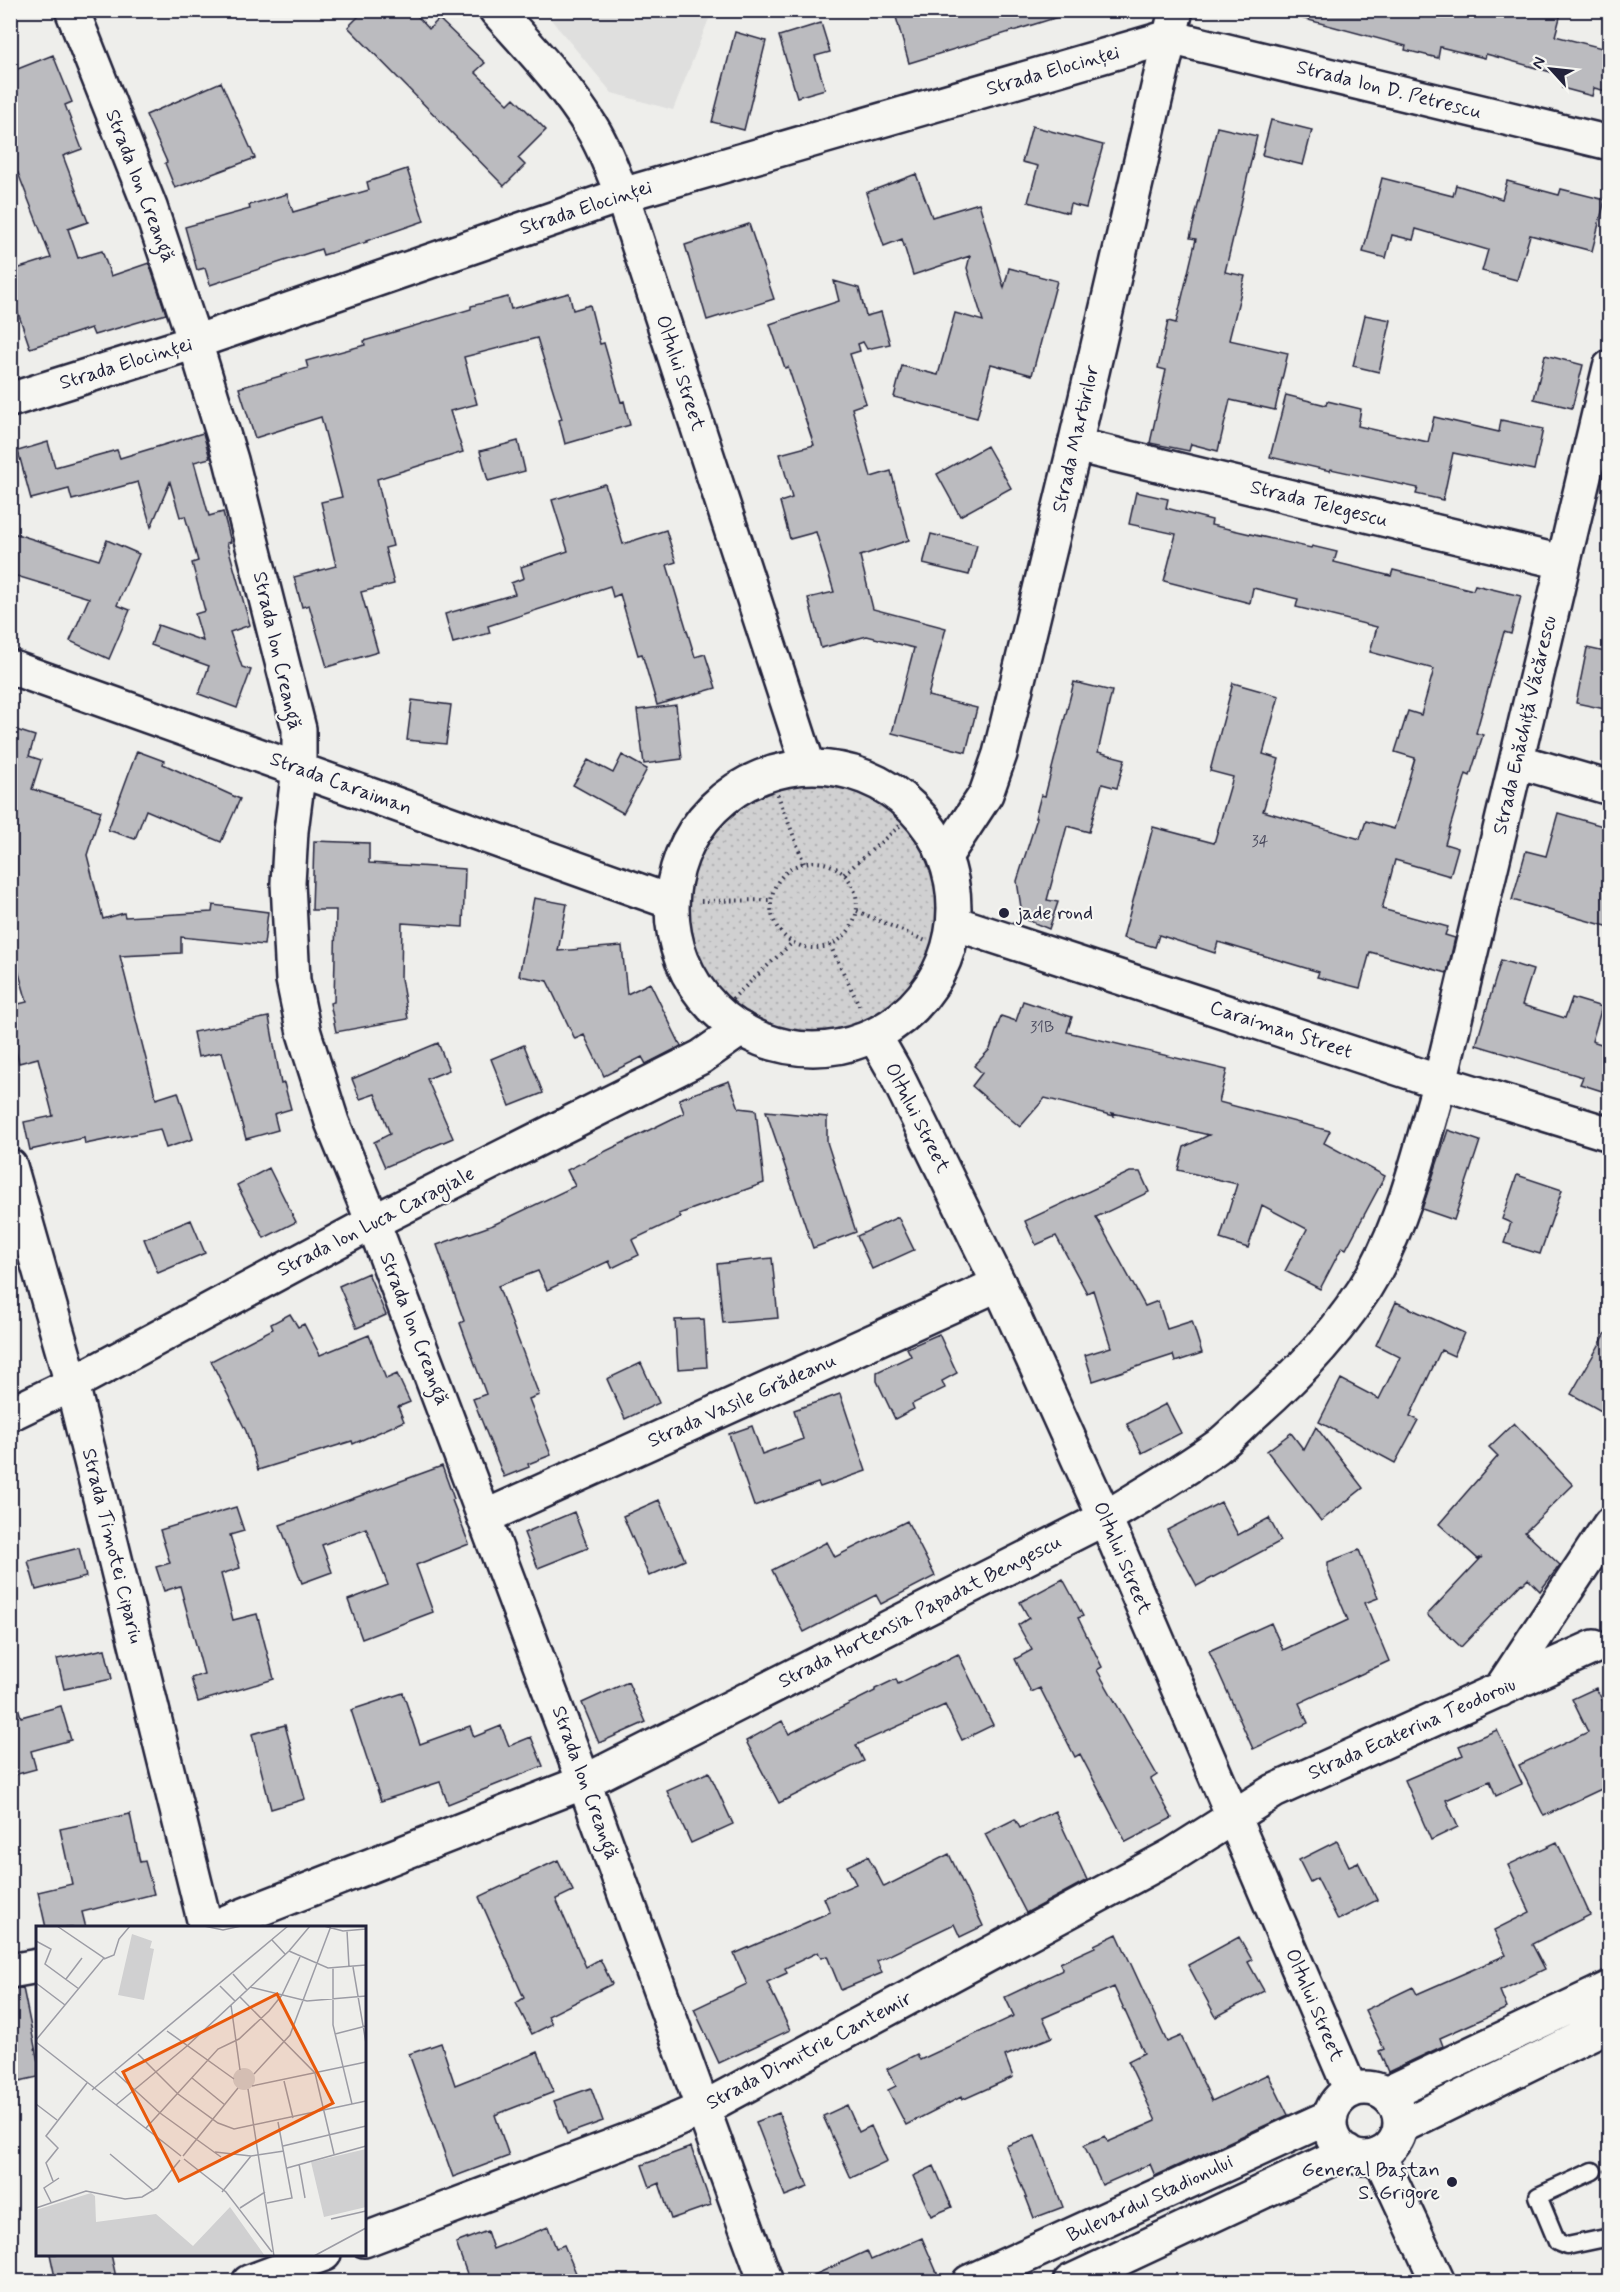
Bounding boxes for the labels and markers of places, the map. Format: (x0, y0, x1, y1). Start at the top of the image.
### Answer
place label: jade rond (1015, 900, 1093, 927)
marker: jade rond (997, 906, 1011, 920)
place label: General Baștan S. Grigore (1301, 2157, 1440, 2208)
marker: General Baștan S. Grigore (1445, 2175, 1459, 2189)

